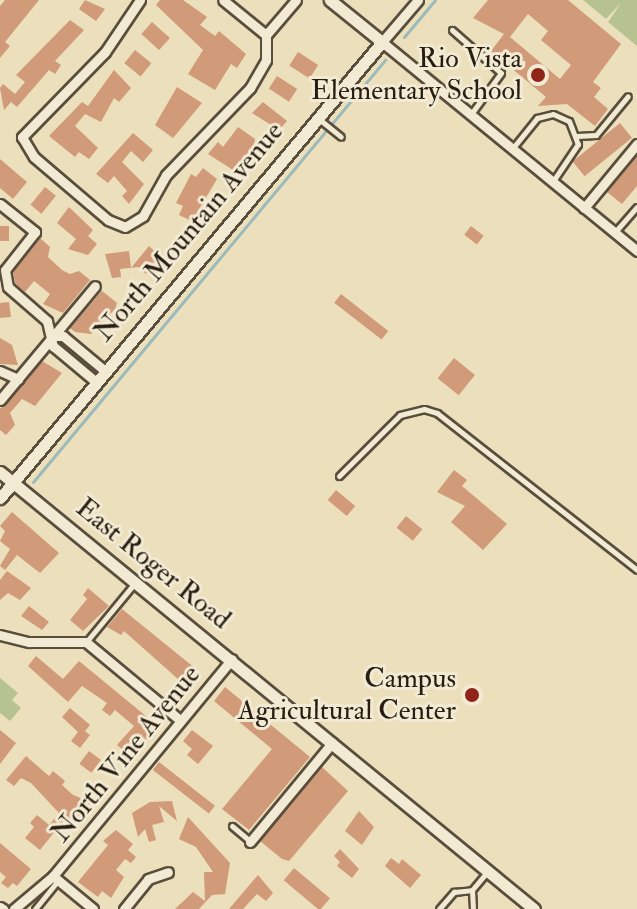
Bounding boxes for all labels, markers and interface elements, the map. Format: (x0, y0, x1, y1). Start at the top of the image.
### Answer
place label: Rio Vista Elementary School (311, 42, 522, 108)
marker: Rio Vista Elementary School (529, 66, 547, 84)
street label: North Mountain Avenue (87, 115, 291, 349)
street label: East Roger Road (69, 491, 237, 637)
street label: North Vine Avenue (44, 659, 208, 849)
place label: Campus Agricultural Center (238, 662, 456, 728)
marker: Campus Agricultural Center (463, 686, 481, 704)

